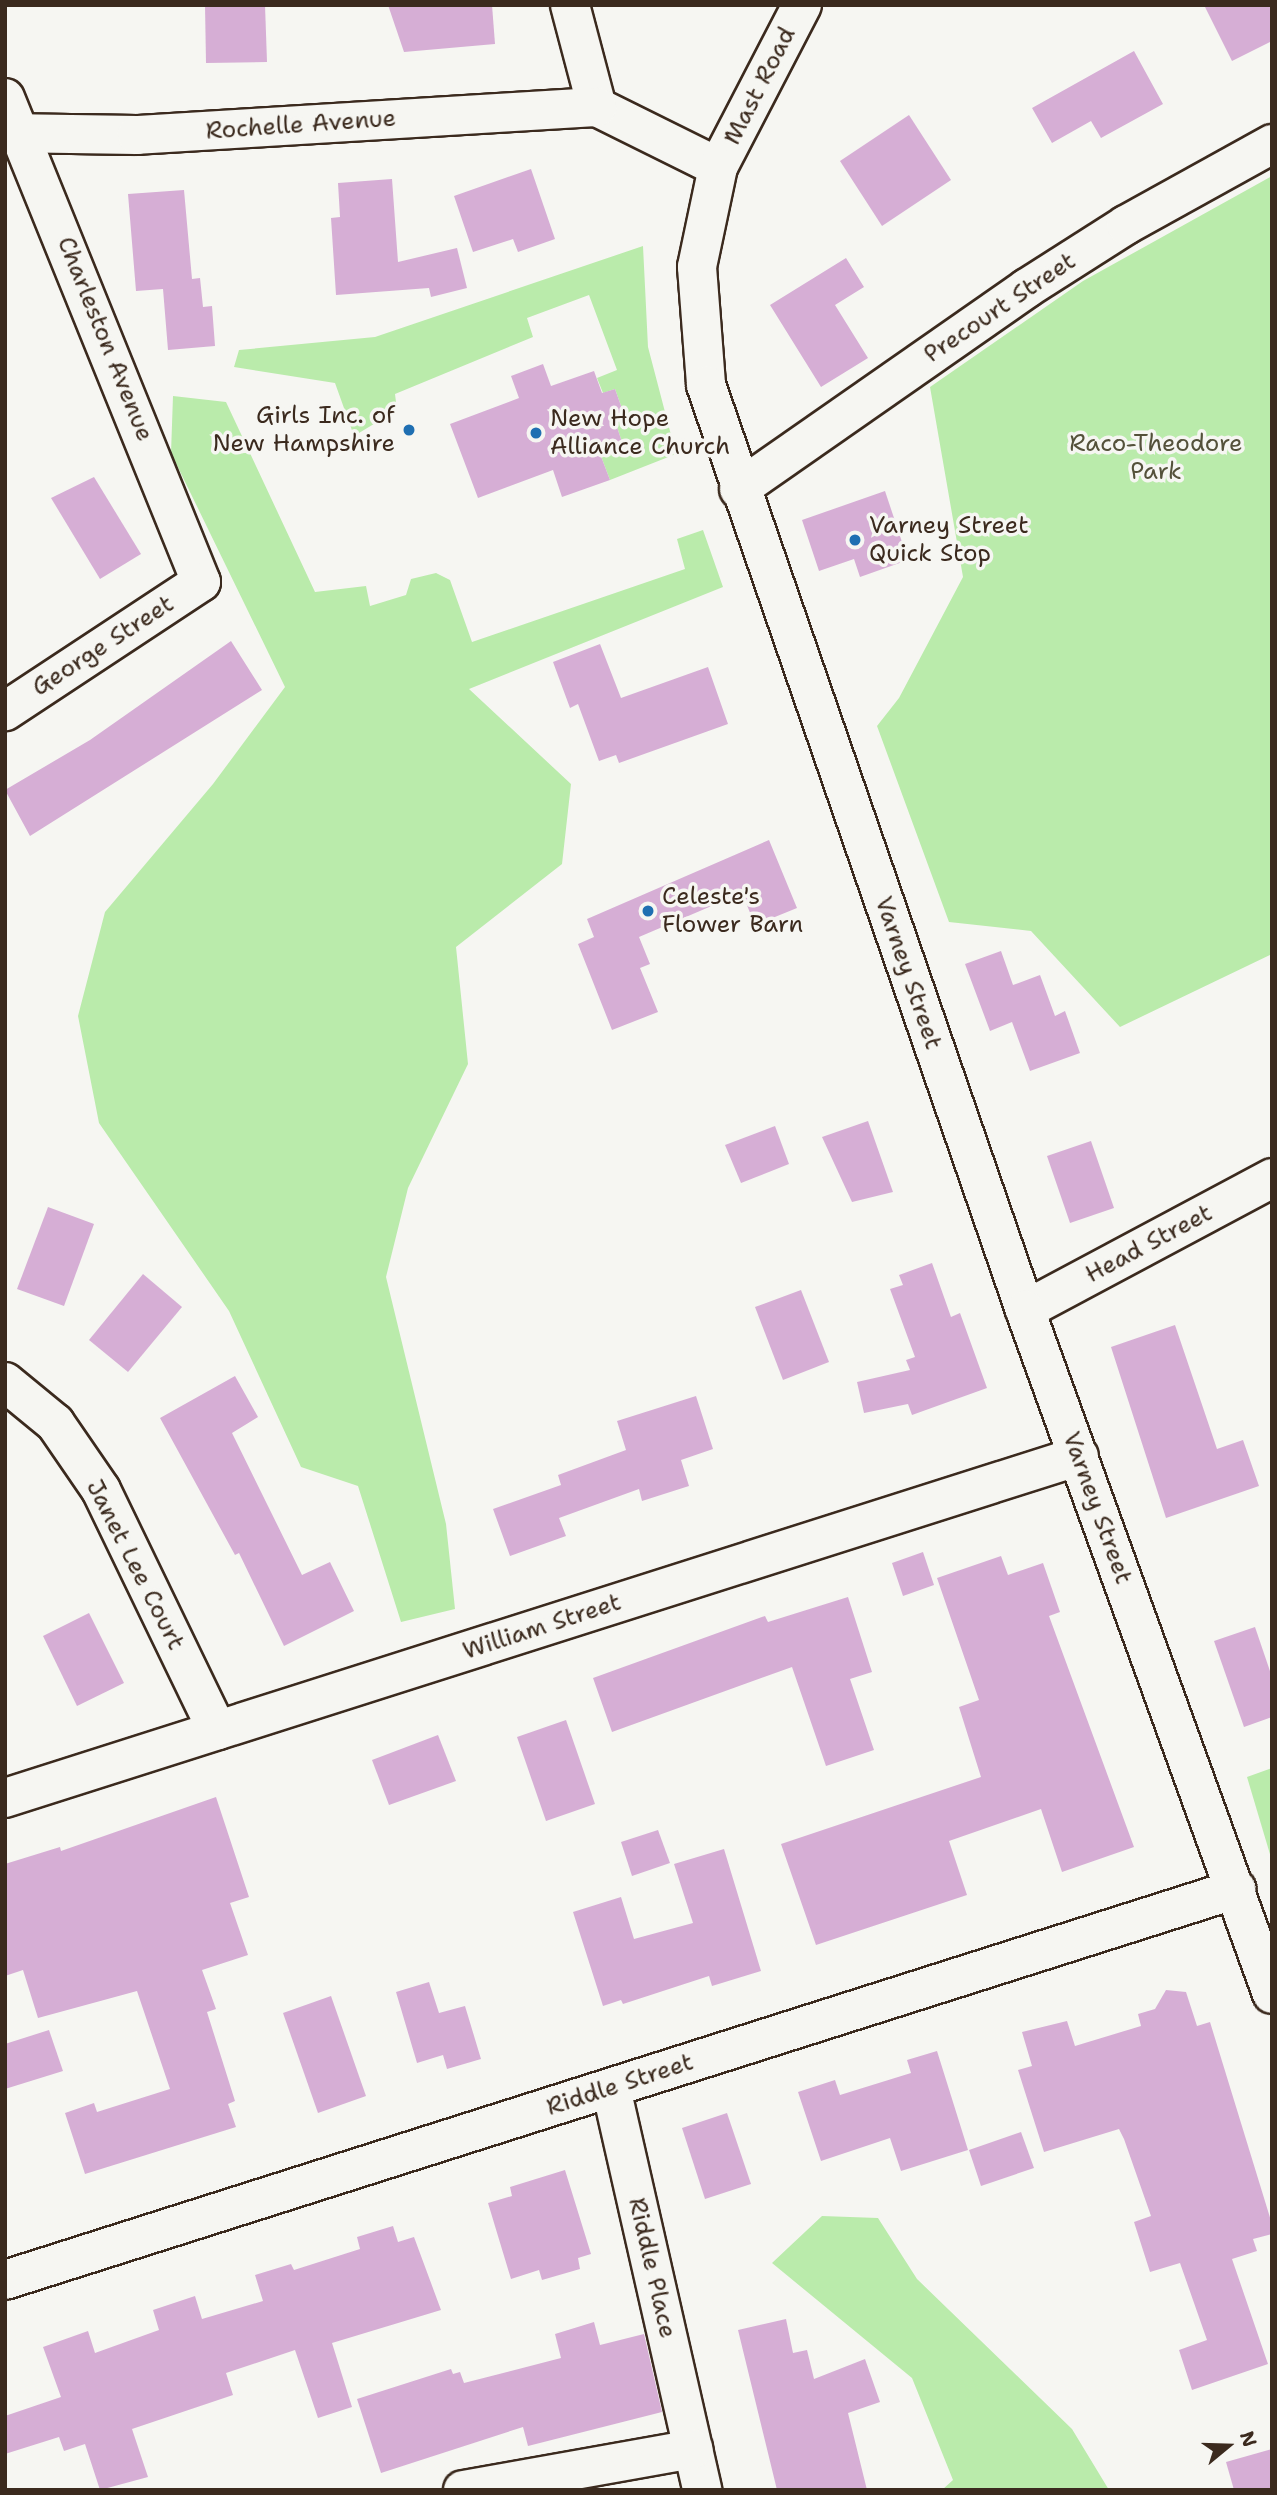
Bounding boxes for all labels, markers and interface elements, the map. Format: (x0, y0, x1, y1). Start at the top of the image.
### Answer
street label: Mast Road (718, 22, 802, 150)
street label: Rochelle Avenue (205, 104, 397, 146)
street label: Charleston Avenue (51, 233, 159, 445)
street label: Precourt Street (919, 247, 1081, 369)
place label: Girls Inc. of New Hampshire (213, 402, 395, 458)
place label: New Hope Alliance Church (550, 405, 730, 461)
marker: Girls Inc. of New Hampshire (401, 422, 417, 438)
marker: New Hope Alliance Church (528, 425, 544, 441)
park label: Raco-Theodore Park (1069, 430, 1243, 486)
place label: Varney Street Quick Stop (869, 512, 1029, 568)
marker: Varney Street Quick Stop (847, 532, 863, 548)
street label: George Street (27, 590, 179, 702)
place label: Celeste's Flower Barn (662, 883, 803, 939)
street label: Varney Street (868, 893, 948, 1053)
marker: Celeste's Flower Barn (640, 903, 656, 919)
street label: Head Street (1081, 1199, 1217, 1289)
street label: Varney Street (1056, 1428, 1138, 1588)
street label: Janet Lee Court (80, 1475, 190, 1655)
street label: William Street (459, 1588, 625, 1666)
street label: Riddle Street (543, 2048, 697, 2122)
street label: Riddle Place (622, 2195, 682, 2341)
north arrow (1193, 2411, 1263, 2481)
text: N (1234, 2428, 1263, 2450)

